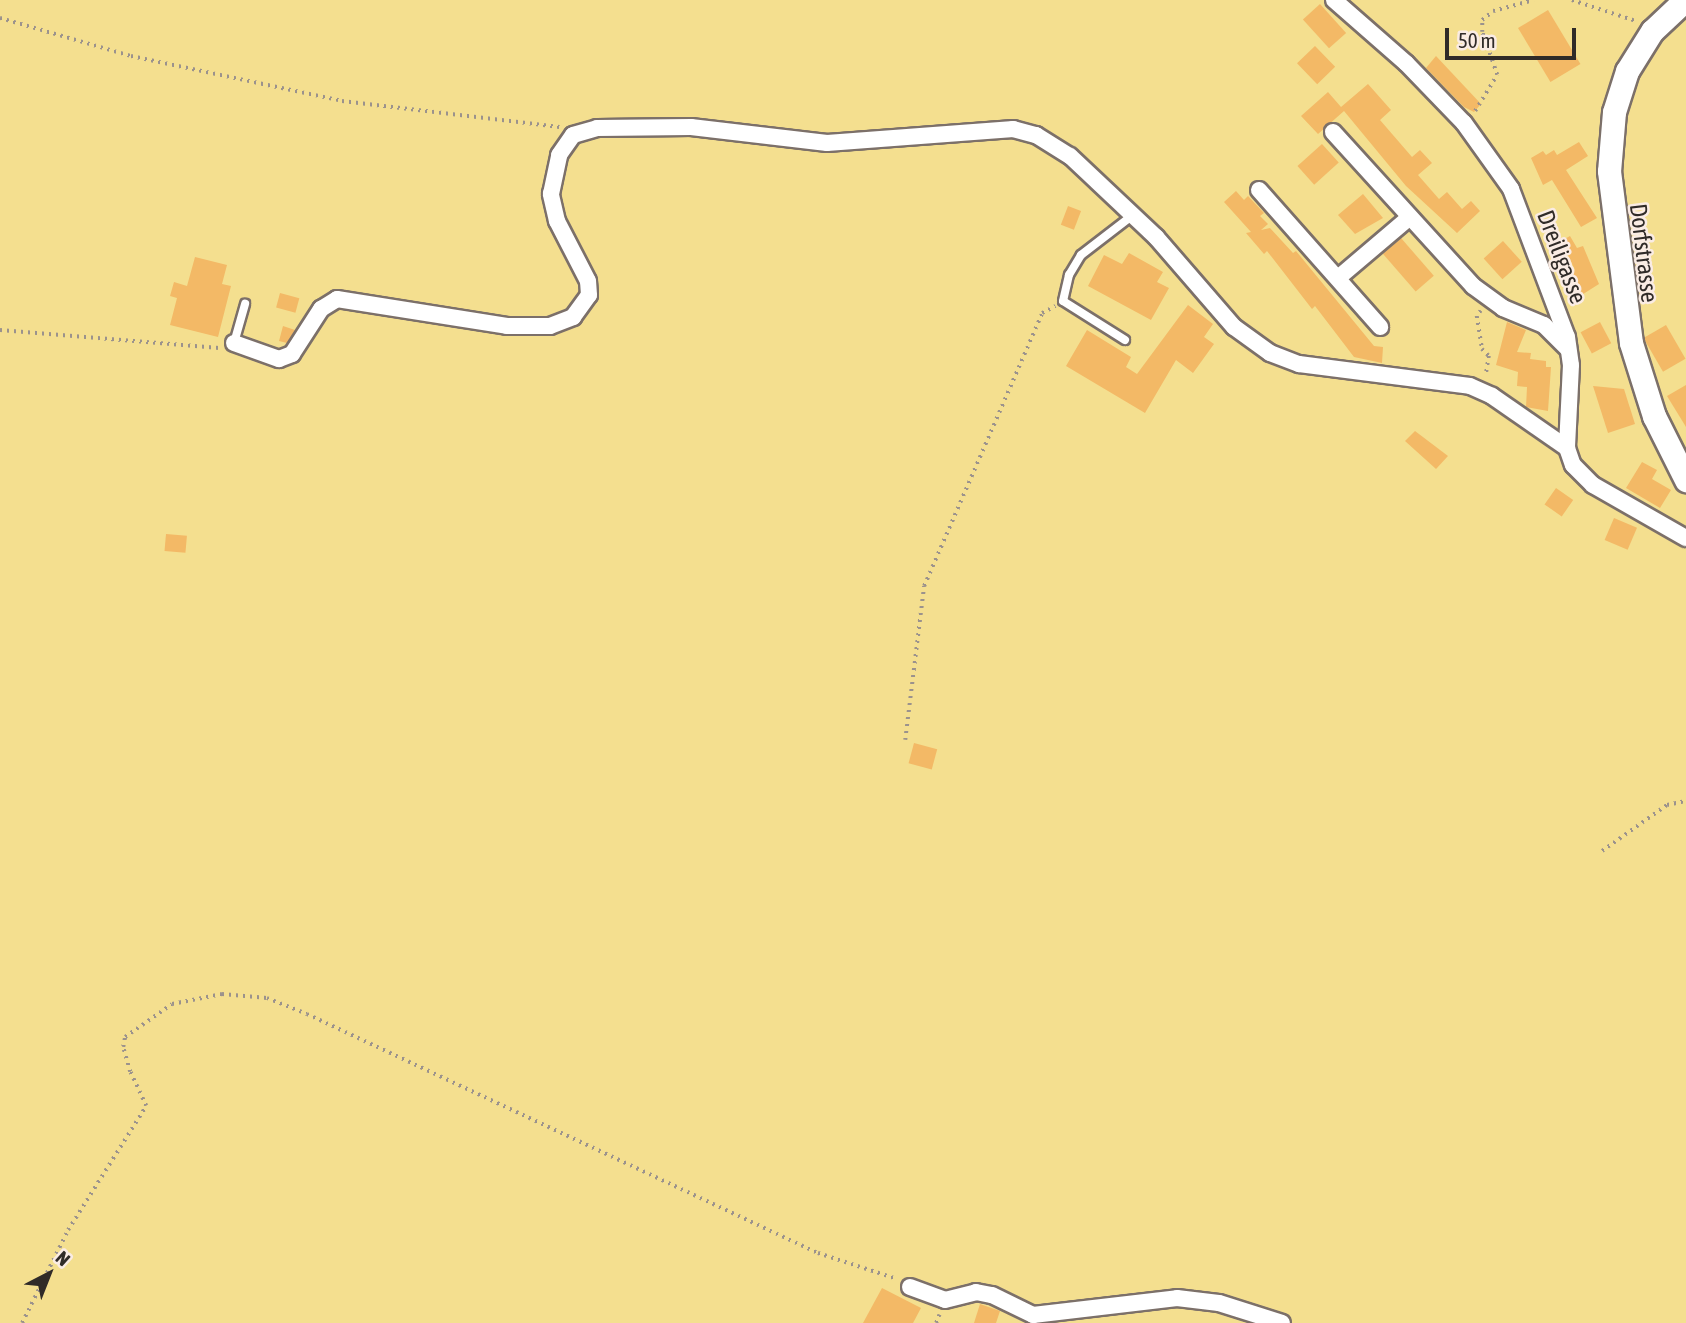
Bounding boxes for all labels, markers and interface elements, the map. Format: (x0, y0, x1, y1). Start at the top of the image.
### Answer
scale bar (1448, 14, 1579, 58)
text: 50 m (1458, 28, 1496, 52)
street label: Dorfstrasse (1624, 202, 1664, 304)
street label: Dreiligasse (1531, 206, 1593, 308)
north arrow (14, 1239, 84, 1309)
text: N (52, 1246, 75, 1270)

